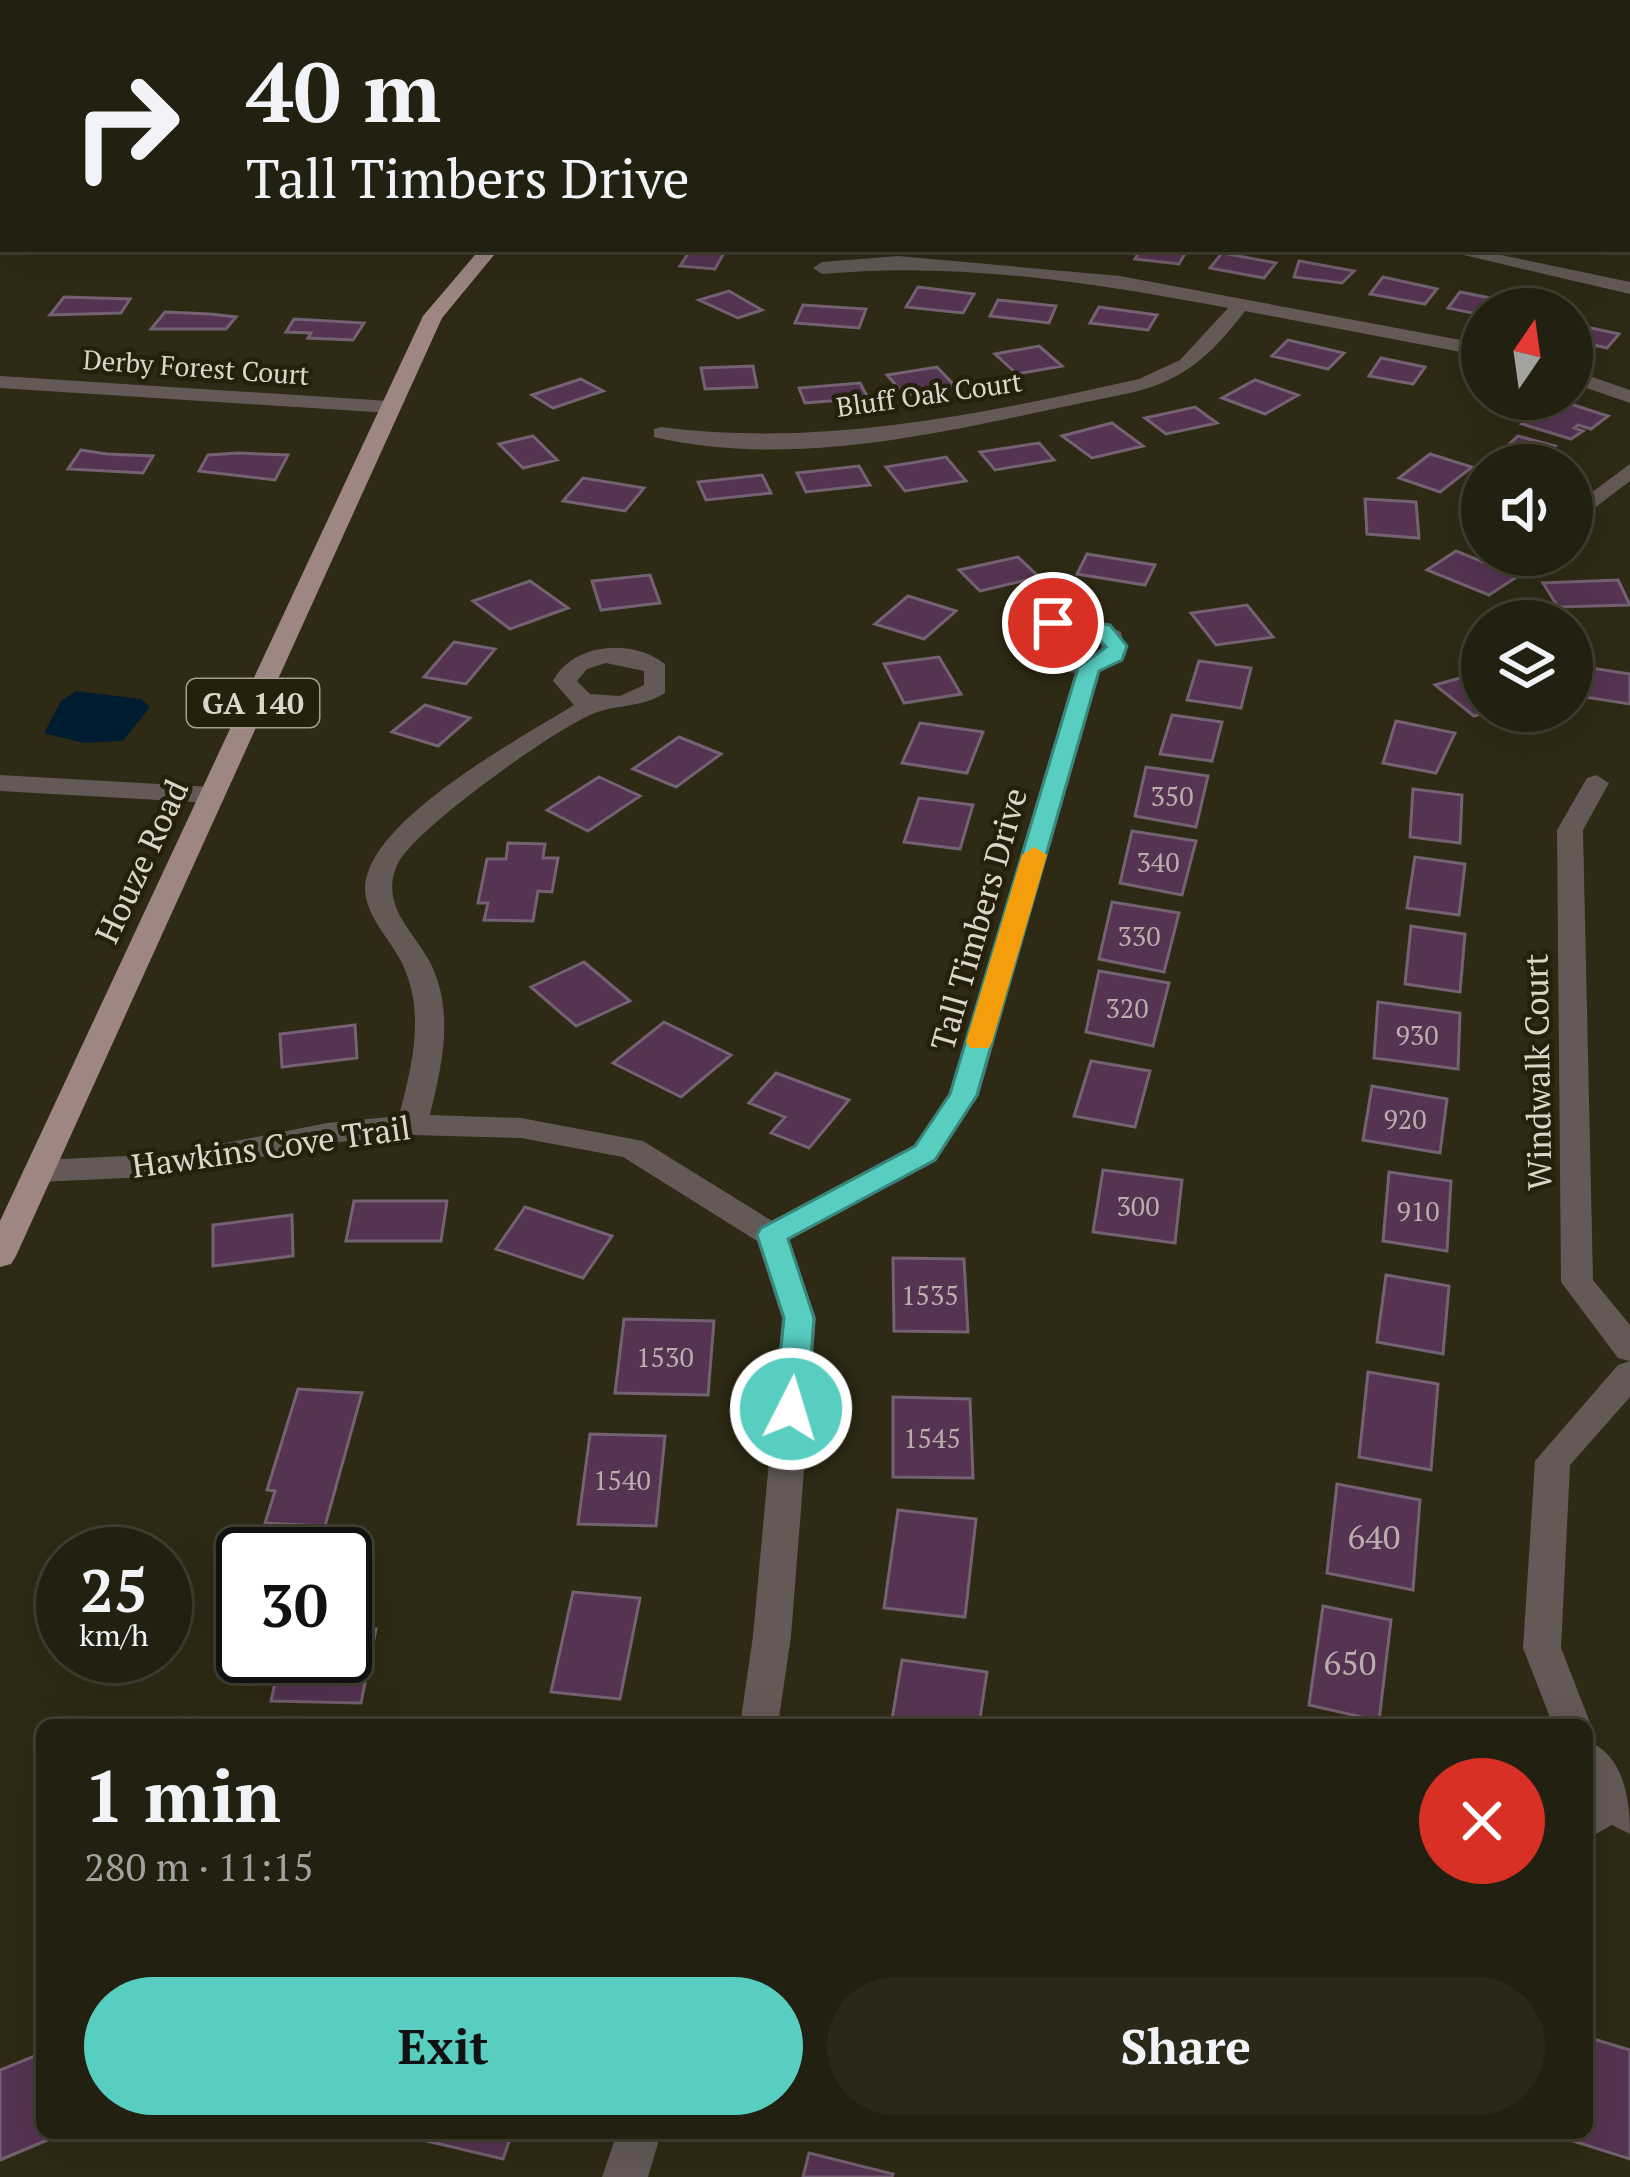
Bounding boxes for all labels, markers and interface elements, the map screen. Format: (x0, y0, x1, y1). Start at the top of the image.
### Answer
text: 40 m (246, 35, 441, 146)
icon: right (48, 48, 204, 204)
text: Tall Timbers Drive (246, 142, 690, 213)
north arrow (1461, 288, 1593, 420)
map controls (1461, 288, 1593, 732)
street label: Derby Forest Court (82, 341, 310, 393)
street label: Bluff Oak Court (834, 363, 1024, 425)
button: sound (1461, 444, 1593, 576)
pin (1002, 572, 1104, 674)
icon: arrive (1020, 590, 1086, 656)
button: layers (1461, 600, 1593, 732)
road number: GA 140 (187, 679, 319, 727)
street label: Houze Road (84, 773, 198, 949)
house number: 350 (1150, 778, 1194, 814)
street label: Tall Timbers Drive (920, 783, 1036, 1055)
house number: 340 (1136, 844, 1180, 880)
house number: 330 (1117, 918, 1161, 954)
street label: Windwalk Court (1513, 953, 1561, 1191)
house number: 320 (1105, 990, 1149, 1026)
house number: 930 (1395, 1017, 1439, 1053)
house number: 920 (1383, 1101, 1427, 1137)
street label: Hawkins Cove Trail (129, 1105, 413, 1187)
house number: 300 (1116, 1188, 1160, 1224)
house number: 910 (1396, 1193, 1440, 1229)
house number: 1535 (901, 1277, 959, 1313)
house number: 1530 (636, 1339, 694, 1375)
position arrow (728, 1346, 854, 1472)
house number: 1545 (903, 1420, 961, 1456)
house number: 1540 (593, 1462, 651, 1498)
house number: 640 (1348, 1515, 1400, 1558)
speed limit sign: 30 (216, 1527, 372, 1683)
text: 25 (80, 1550, 148, 1629)
text: km/h (79, 1615, 149, 1655)
house number: 650 (1324, 1641, 1376, 1684)
text: 1 min (84, 1747, 281, 1843)
button: close (1419, 1758, 1545, 1884)
text: 280 m · 11:15 (84, 1840, 314, 1892)
button: Exit (84, 1977, 803, 2115)
button: Share (827, 1977, 1545, 2115)

